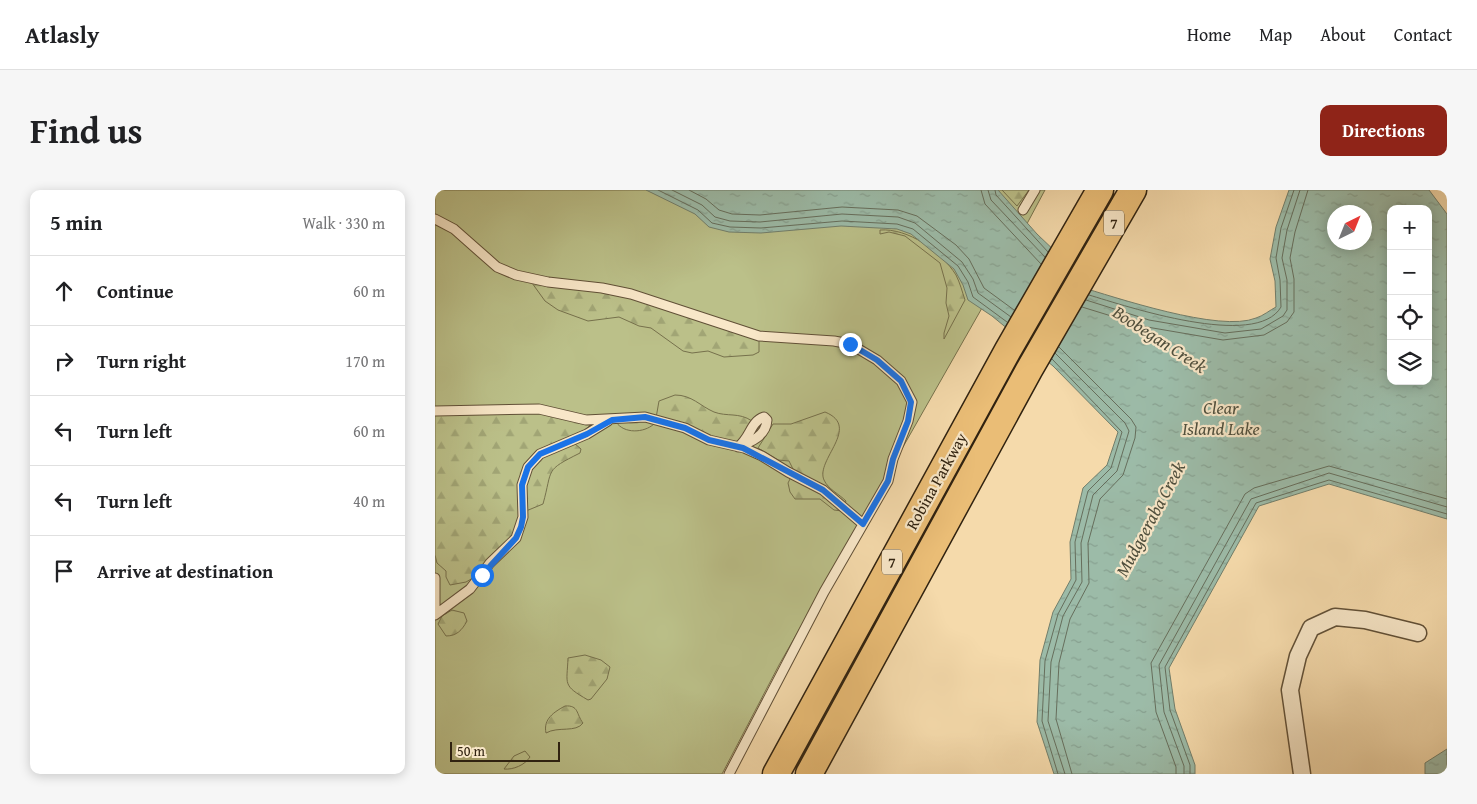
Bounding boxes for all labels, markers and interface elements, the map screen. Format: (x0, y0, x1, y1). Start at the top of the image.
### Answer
text: Atlasly (25, 17, 99, 52)
text: Home (1187, 21, 1231, 48)
text: Map (1259, 21, 1292, 48)
text: About (1320, 21, 1366, 48)
text: Contact (1394, 21, 1452, 48)
text: Find us (30, 105, 143, 156)
button: Directions (1320, 105, 1447, 156)
north arrow (1327, 205, 1372, 250)
map controls (1387, 205, 1432, 385)
button: + (1387, 205, 1432, 250)
text: 5 min (50, 207, 102, 238)
road number: 7 (1104, 210, 1124, 236)
text: Walk · 330 m (302, 211, 385, 235)
button: − (1387, 250, 1432, 295)
icon: ahead (50, 277, 78, 305)
text: Continue (97, 277, 174, 305)
text: 60 m (353, 279, 385, 303)
button: locate (1387, 295, 1432, 340)
water label: Boobegan Creek (1107, 298, 1213, 380)
route end (839, 333, 862, 356)
button: layers (1387, 340, 1432, 385)
icon: right (50, 347, 78, 375)
text: Turn right (97, 347, 186, 375)
text: 170 m (345, 349, 385, 373)
water label: Clear Island Lake (1182, 394, 1260, 442)
icon: left (50, 417, 78, 445)
text: Turn left (97, 417, 172, 445)
text: 60 m (353, 419, 385, 443)
street label: Robina Parkway (899, 428, 973, 534)
water label: Mudgeeraba Creek (1108, 456, 1192, 581)
icon: left (50, 487, 78, 515)
text: Turn left (97, 487, 172, 515)
text: 40 m (353, 489, 385, 513)
road number: 7 (882, 550, 902, 574)
icon: arrive (50, 557, 78, 585)
text: Arrive at destination (97, 557, 273, 585)
route start (471, 564, 494, 587)
scale bar (450, 739, 560, 762)
text: 50 m (457, 741, 485, 761)

